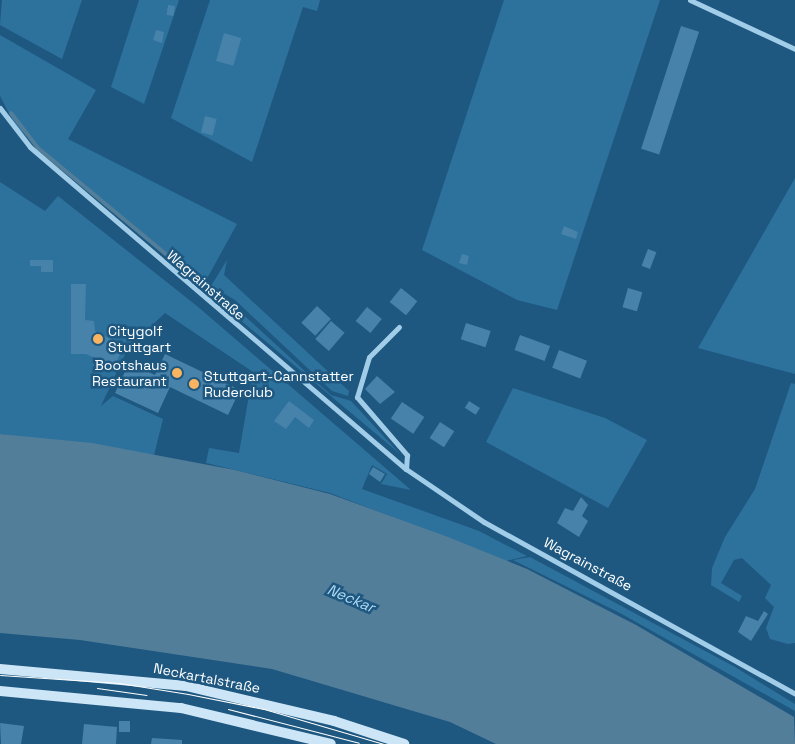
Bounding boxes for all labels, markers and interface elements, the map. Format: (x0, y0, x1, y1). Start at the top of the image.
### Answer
street label: Wagrainstraße (164, 247, 248, 323)
place label: Citygolf Stuttgart (108, 323, 171, 356)
marker: Citygolf Stuttgart (92, 333, 104, 345)
place label: Bootshaus Restaurant (92, 357, 167, 390)
marker: Bootshaus Restaurant (171, 367, 183, 379)
place label: Stuttgart-Cannstatter Ruderclub (204, 368, 354, 401)
marker: Stuttgart-Cannstatter Ruderclub (188, 378, 200, 390)
street label: Wagrainstraße (541, 534, 635, 594)
water label: Neckar (324, 580, 378, 616)
street label: Neckartalstraße (152, 659, 262, 697)

